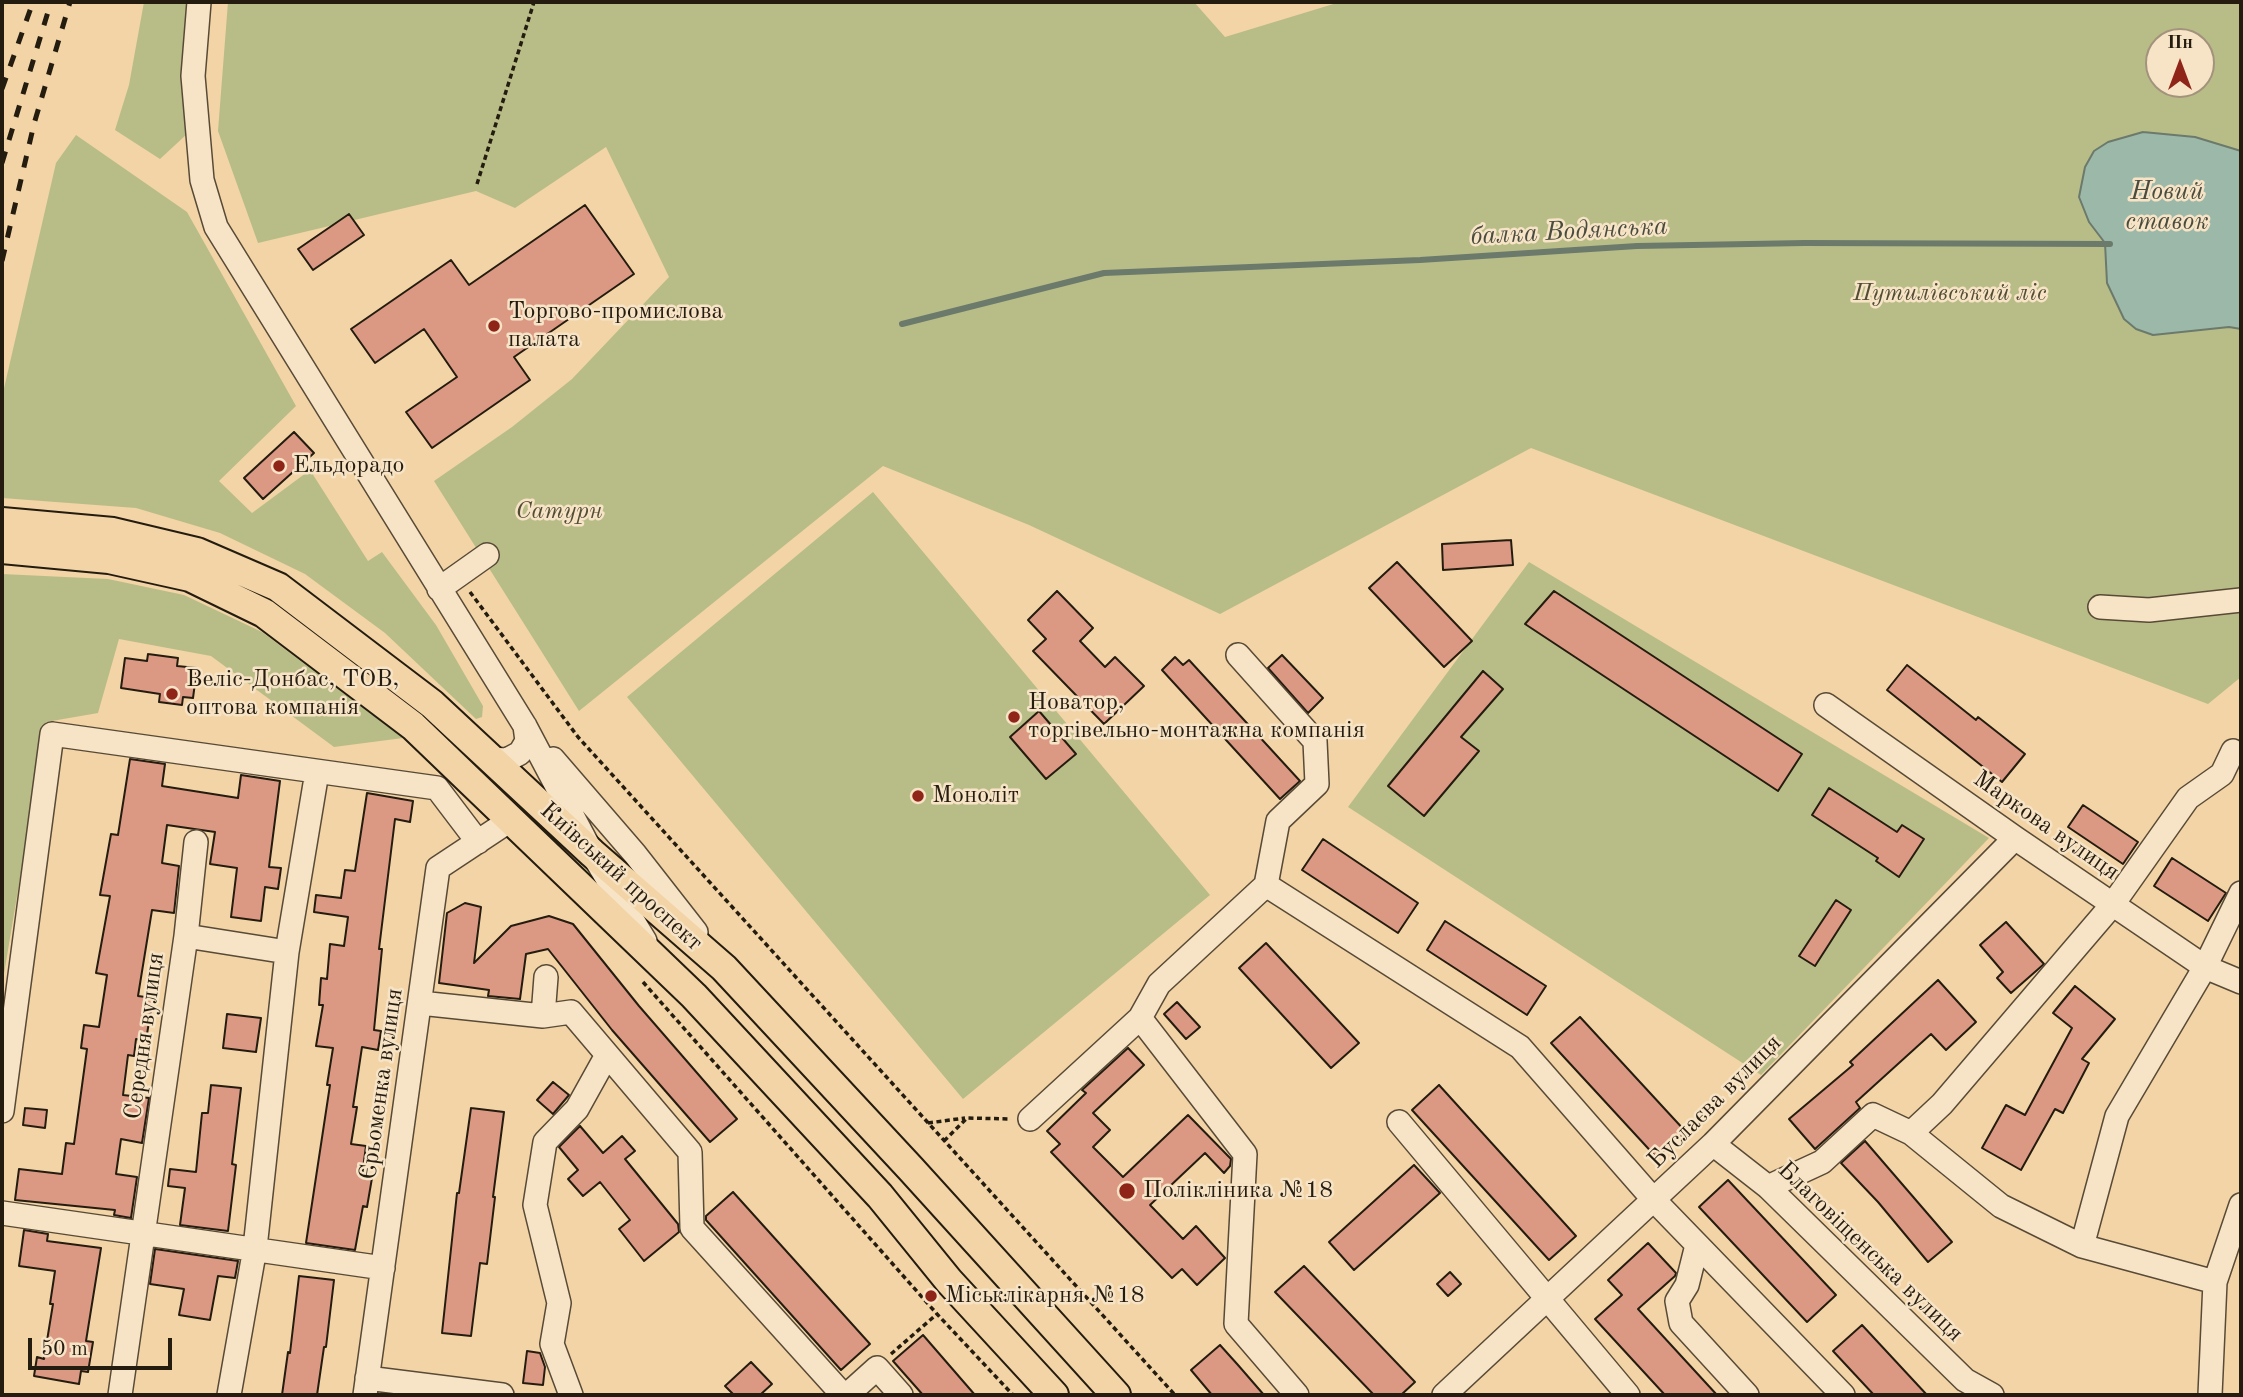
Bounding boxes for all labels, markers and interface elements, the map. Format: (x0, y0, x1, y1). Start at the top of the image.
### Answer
north arrow (2145, 28, 2215, 98)
text: Пн (2167, 34, 2193, 53)
water label: Новий ставок (2125, 176, 2209, 238)
water label: балка Водянська (1469, 211, 1669, 253)
park label: Путилівський ліс (1853, 280, 2047, 308)
place label: Торгово-промислова палата (508, 298, 723, 354)
marker: Торгово-промислова палата (486, 318, 502, 334)
place label: Ельдорадо (293, 452, 404, 480)
marker: Ельдорадо (271, 458, 287, 474)
park label: Сатурн (515, 498, 603, 526)
place label: Веліс-Донбас, ТОВ, оптова компанія (186, 666, 399, 722)
marker: Веліс-Донбас, ТОВ, оптова компанія (164, 686, 180, 702)
place label: Новатор, торгівельно-монтажна компанія (1028, 689, 1365, 745)
marker: Новатор, торгівельно-монтажна компанія (1006, 709, 1022, 725)
street label: Маркова вулиця (1967, 765, 2125, 887)
place label: Моноліт (932, 782, 1019, 810)
marker: Моноліт (910, 788, 926, 804)
street label: Київський проспект (534, 796, 708, 958)
street label: Середня вулиця (119, 951, 171, 1121)
street label: Єрьоменка вулиця (354, 986, 410, 1182)
street label: Буслаєва вулиця (1642, 1029, 1788, 1175)
street label: Благовіщенська вулиця (1771, 1156, 1969, 1348)
place label: Полікліника №18 (1143, 1177, 1333, 1205)
marker: Полікліника №18 (1117, 1181, 1137, 1201)
place label: Міськлікарня №18 (945, 1282, 1145, 1310)
marker: Міськлікарня №18 (923, 1288, 939, 1304)
scale bar (32, 1324, 175, 1368)
text: 50 m (41, 1339, 88, 1360)

